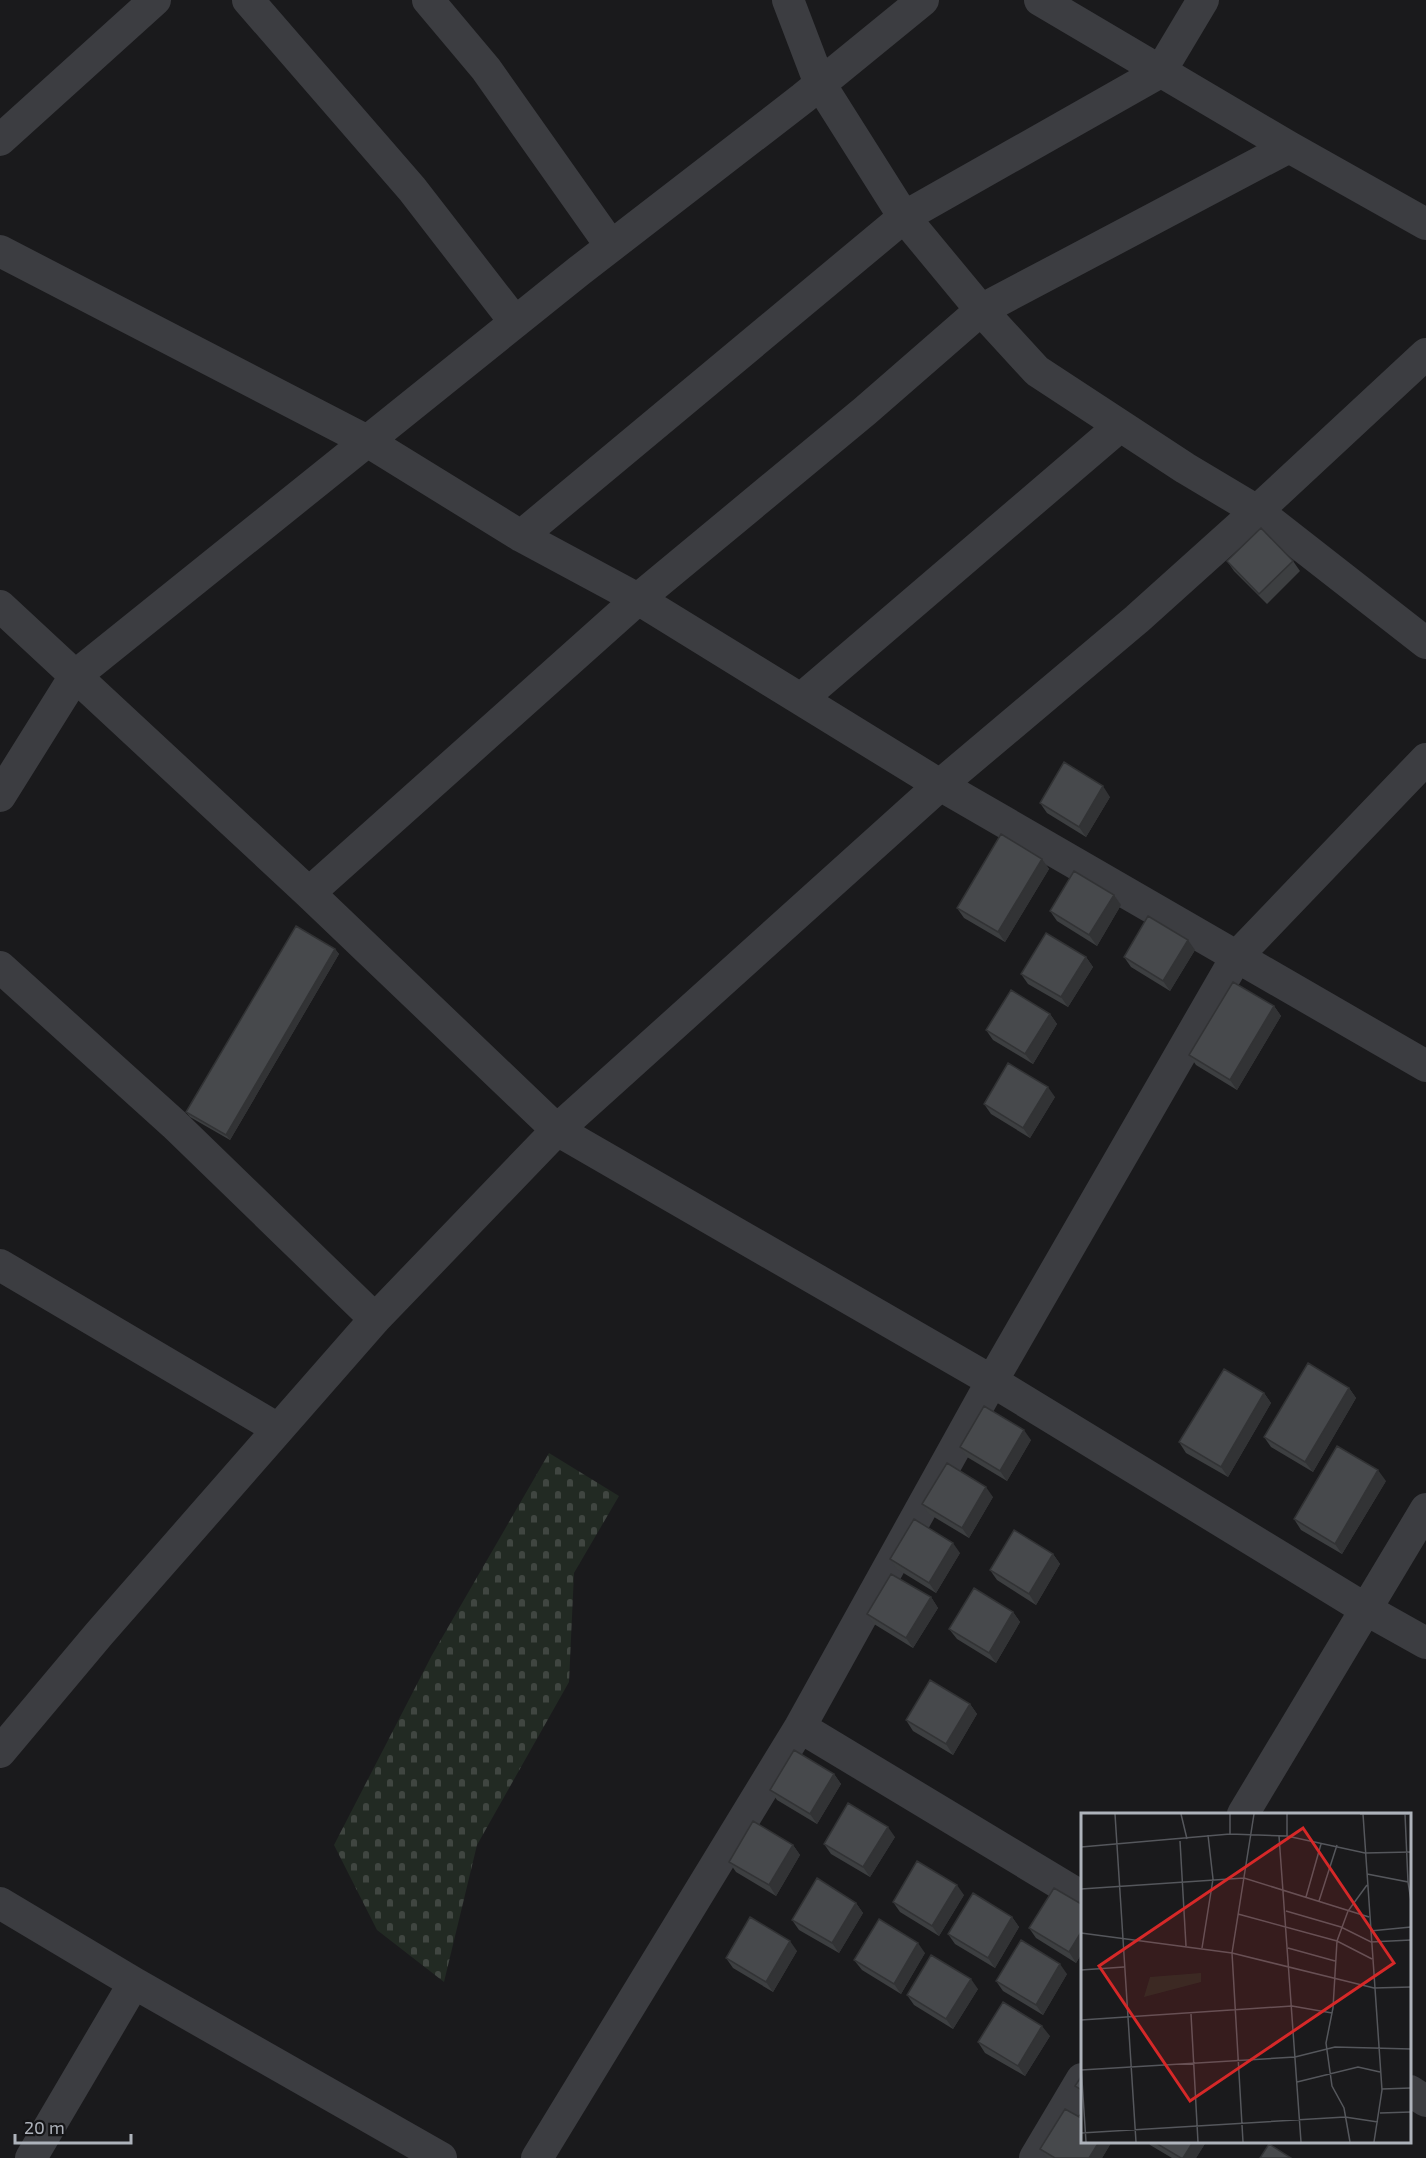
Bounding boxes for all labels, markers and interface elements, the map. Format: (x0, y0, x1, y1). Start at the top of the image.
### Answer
inset map (1081, 1813, 1411, 2143)
scale bar (15, 2107, 130, 2145)
text: 20 m (24, 2116, 65, 2138)

